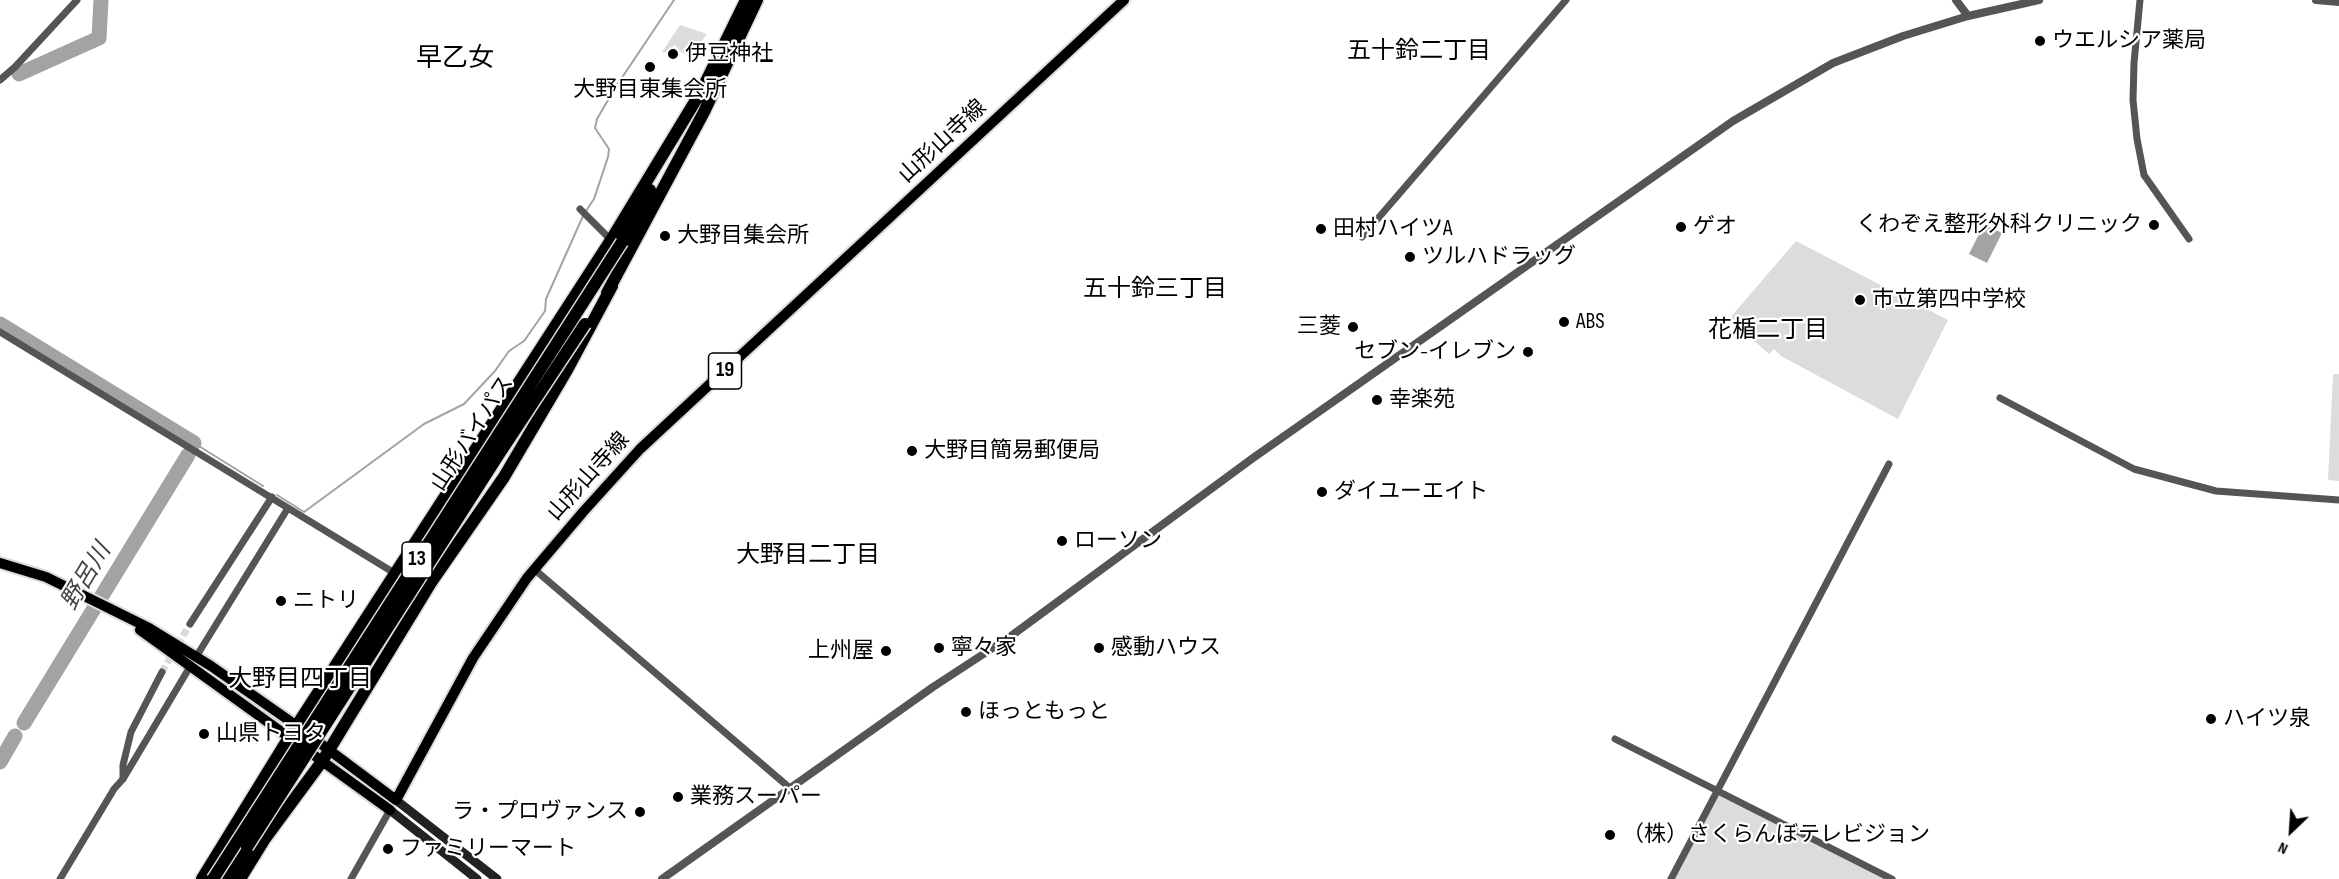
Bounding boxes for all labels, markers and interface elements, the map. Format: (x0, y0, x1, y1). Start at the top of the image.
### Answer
place label: ウエルシア薬局 (2052, 28, 2206, 54)
marker: ウエルシア薬局 (2033, 34, 2047, 48)
district label: 五十鈴二丁目 (1347, 38, 1491, 66)
place label: 伊豆神社 (685, 41, 773, 67)
district label: 早乙女 (416, 43, 494, 75)
marker: 伊豆神社 (666, 47, 680, 61)
marker: 大野目東集会所 (643, 60, 657, 74)
place label: 大野目東集会所 (573, 77, 727, 103)
street label: 山形山寺線 (894, 95, 992, 189)
place label: くわぞえ整形外科クリニック (1856, 212, 2142, 238)
place label: ゲオ (1693, 214, 1737, 240)
place label: 田村ハイツA (1333, 216, 1452, 242)
marker: くわぞえ整形外科クリニック (2147, 218, 2161, 232)
marker: ゲオ (1674, 220, 1688, 234)
marker: 田村ハイツA (1314, 222, 1328, 236)
place label: 大野目集会所 (677, 223, 809, 249)
marker: 大野目集会所 (658, 229, 672, 243)
place label: ツルハドラッグ (1422, 244, 1576, 270)
marker: ツルハドラッグ (1403, 250, 1417, 264)
district label: 五十鈴三丁目 (1083, 276, 1227, 304)
place label: 市立第四中学校 (1872, 287, 2026, 313)
marker: 市立第四中学校 (1853, 293, 1867, 307)
place label: ABS (1576, 309, 1605, 335)
place label: 三菱 (1297, 314, 1341, 340)
marker: ABS (1557, 315, 1571, 329)
district label: 花楯二丁目 (1708, 317, 1828, 345)
marker: 三菱 (1346, 320, 1360, 334)
place label: セブン-イレブン (1354, 339, 1516, 365)
marker: セブン-イレブン (1521, 345, 1535, 359)
road number: 19 (708, 353, 742, 389)
street label: 山形バイパス (426, 371, 520, 497)
place label: 幸楽苑 (1389, 387, 1455, 413)
marker: 幸楽苑 (1370, 393, 1384, 407)
street label: 山形山寺線 (542, 427, 636, 527)
place label: 大野目簡易郵便局 (924, 438, 1100, 464)
marker: 大野目簡易郵便局 (905, 444, 919, 458)
place label: ダイユーエイト (1334, 479, 1488, 505)
marker: ダイユーエイト (1315, 485, 1329, 499)
place label: ローソン (1074, 528, 1162, 554)
marker: ローソン (1055, 534, 1069, 548)
water label: 野呂川 (56, 539, 118, 615)
road number: 13 (402, 542, 432, 578)
district label: 大野目二丁目 (736, 542, 880, 570)
place label: ニトリ (293, 588, 359, 614)
marker: ニトリ (274, 594, 288, 608)
place label: 寧々家 (951, 635, 1017, 661)
place label: 感動ハウス (1111, 635, 1221, 661)
place label: 上州屋 (808, 638, 874, 664)
marker: 寧々家 (932, 641, 946, 655)
marker: 感動ハウス (1092, 641, 1106, 655)
marker: 上州屋 (879, 644, 893, 658)
district label: 大野目四丁目 (228, 666, 372, 694)
place label: ほっともっと (978, 699, 1110, 725)
marker: ほっともっと (959, 705, 973, 719)
place label: ハイツ泉 (2223, 706, 2311, 732)
marker: ハイツ泉 (2204, 712, 2218, 726)
place label: 山県トヨタ (216, 721, 326, 747)
marker: 山県トヨタ (197, 727, 211, 741)
place label: 業務スーパー (690, 784, 822, 810)
marker: 業務スーパー (671, 790, 685, 804)
place label: ラ・プロヴァンス (452, 799, 628, 825)
north arrow (2261, 801, 2321, 861)
marker: ラ・プロヴァンス (633, 805, 647, 819)
place label: （株）さくらんぼテレビジョン (1622, 822, 1930, 848)
marker: （株）さくらんぼテレビジョン (1603, 828, 1617, 842)
place label: ファミリーマート (400, 836, 576, 862)
text: N (2275, 837, 2291, 858)
marker: ファミリーマート (381, 842, 395, 856)

